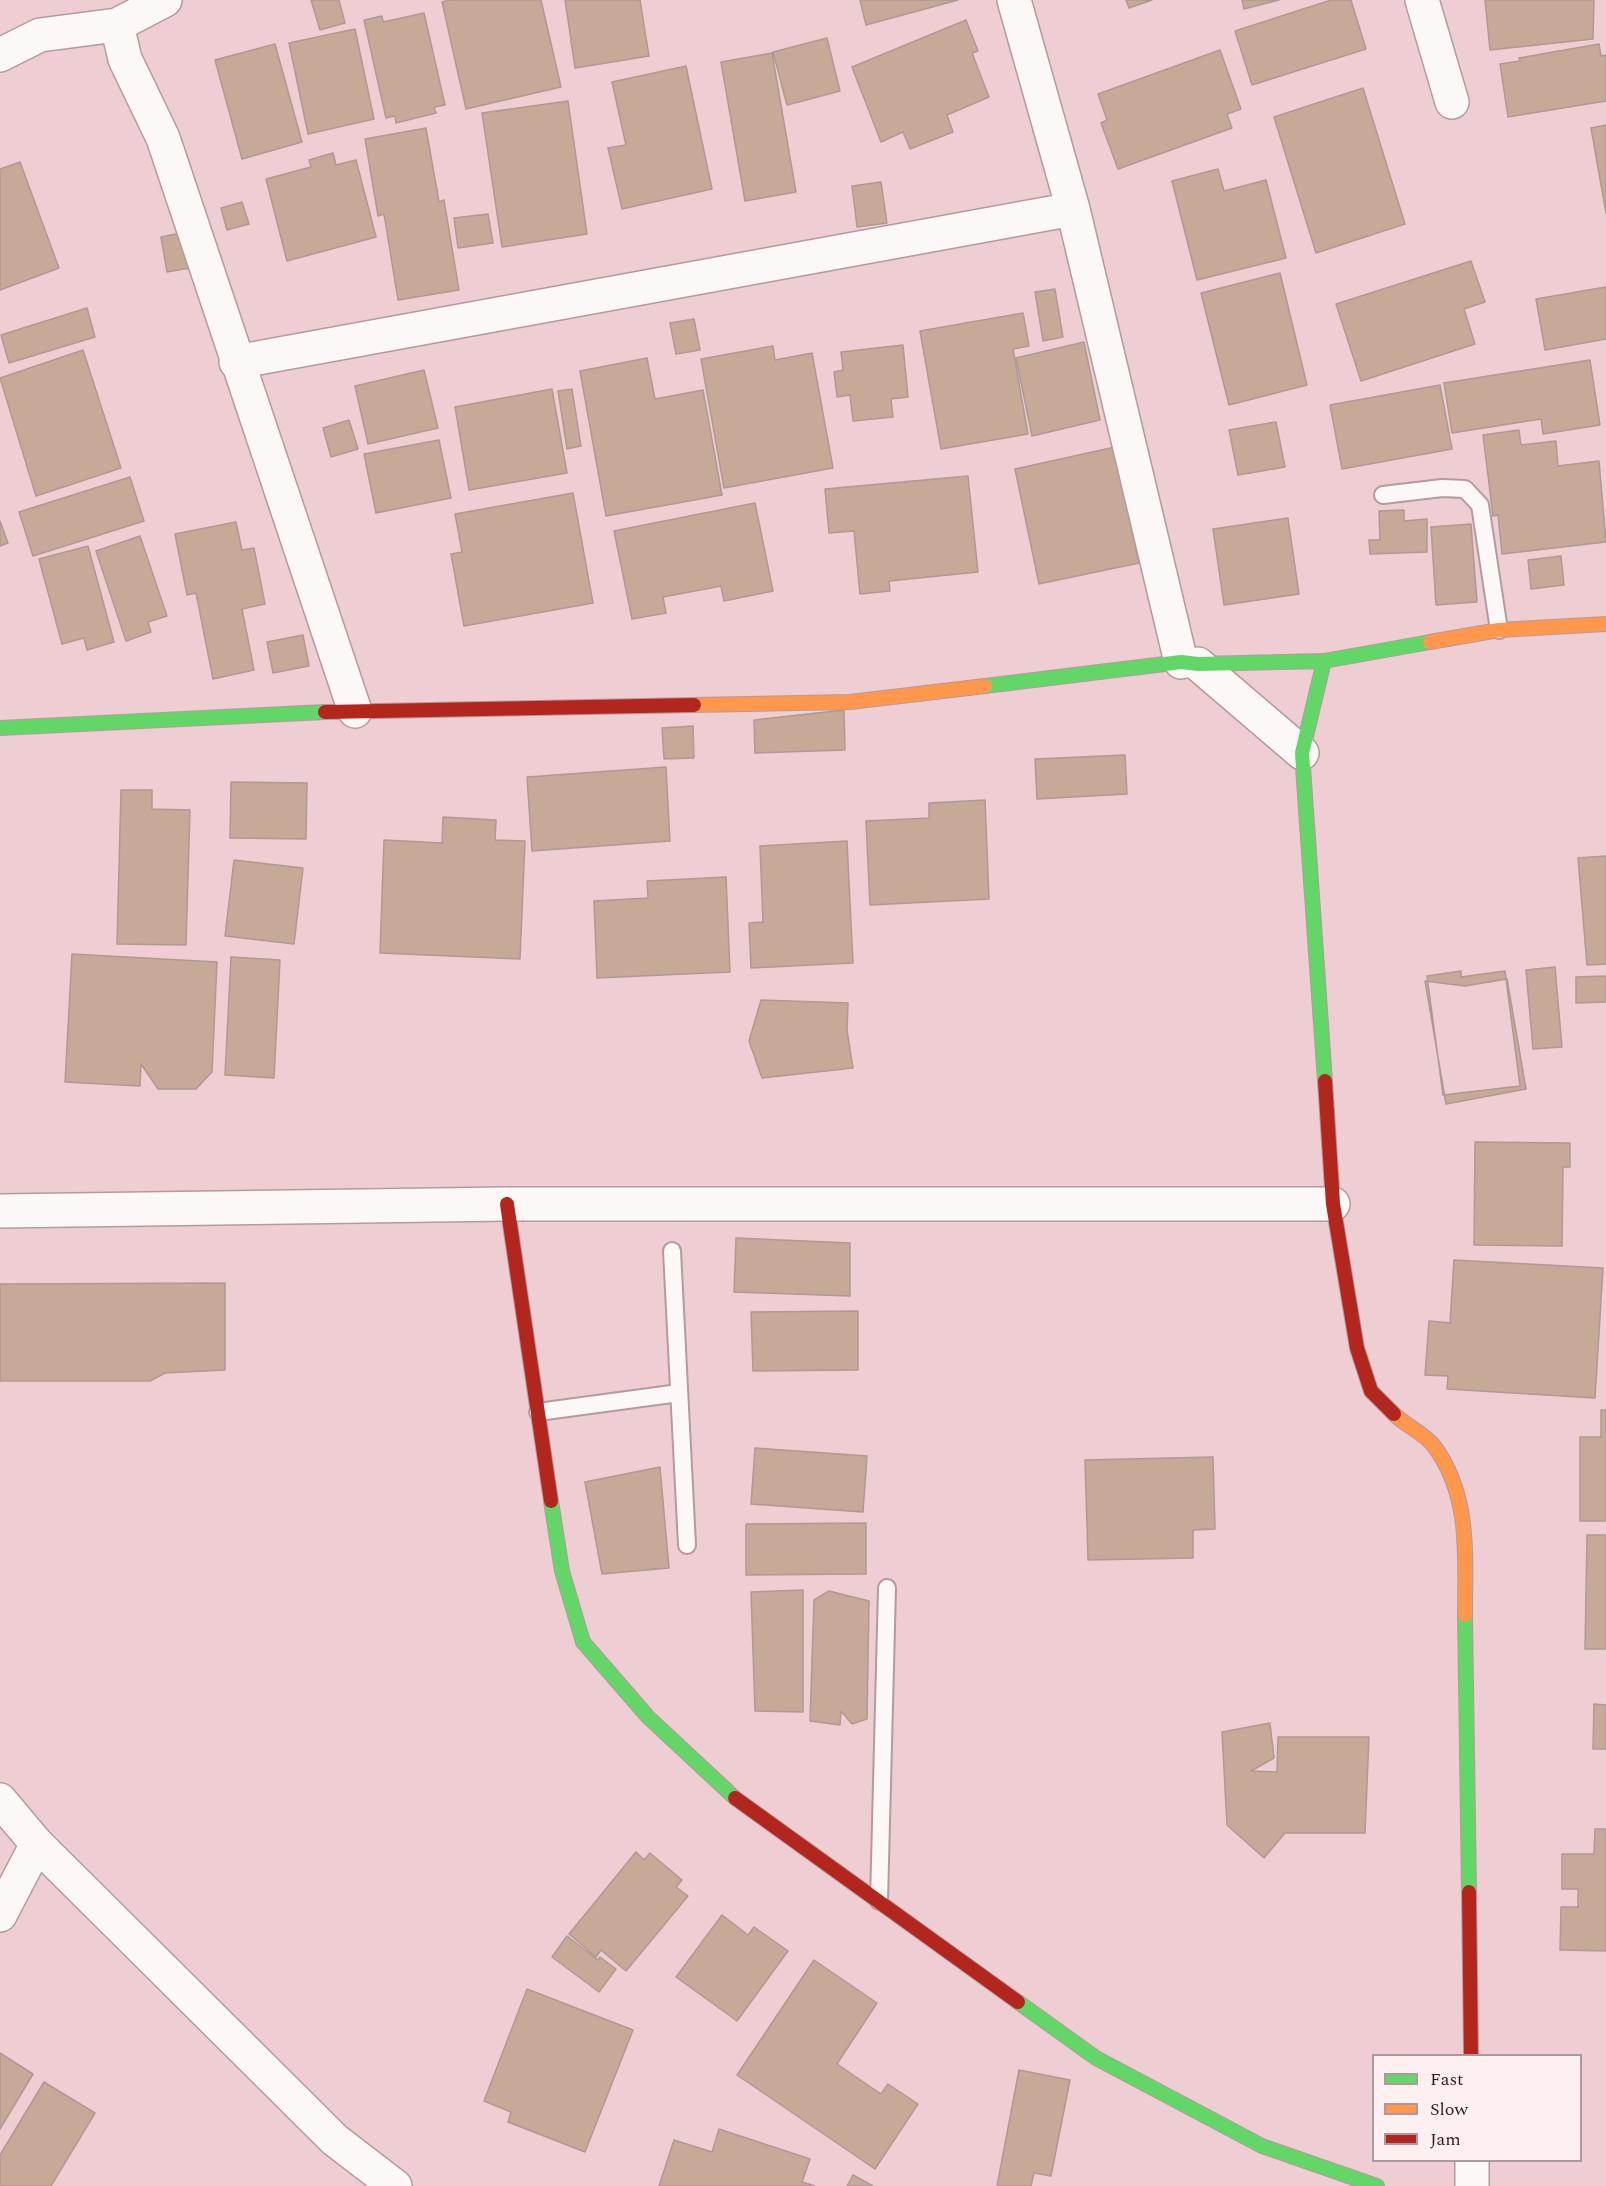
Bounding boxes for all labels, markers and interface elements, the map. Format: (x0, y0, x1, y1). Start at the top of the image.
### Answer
legend (1372, 2054, 1582, 2162)
text: Fast (1430, 2066, 1463, 2093)
text: Slow (1430, 2096, 1468, 2123)
text: Jam (1430, 2126, 1461, 2153)

